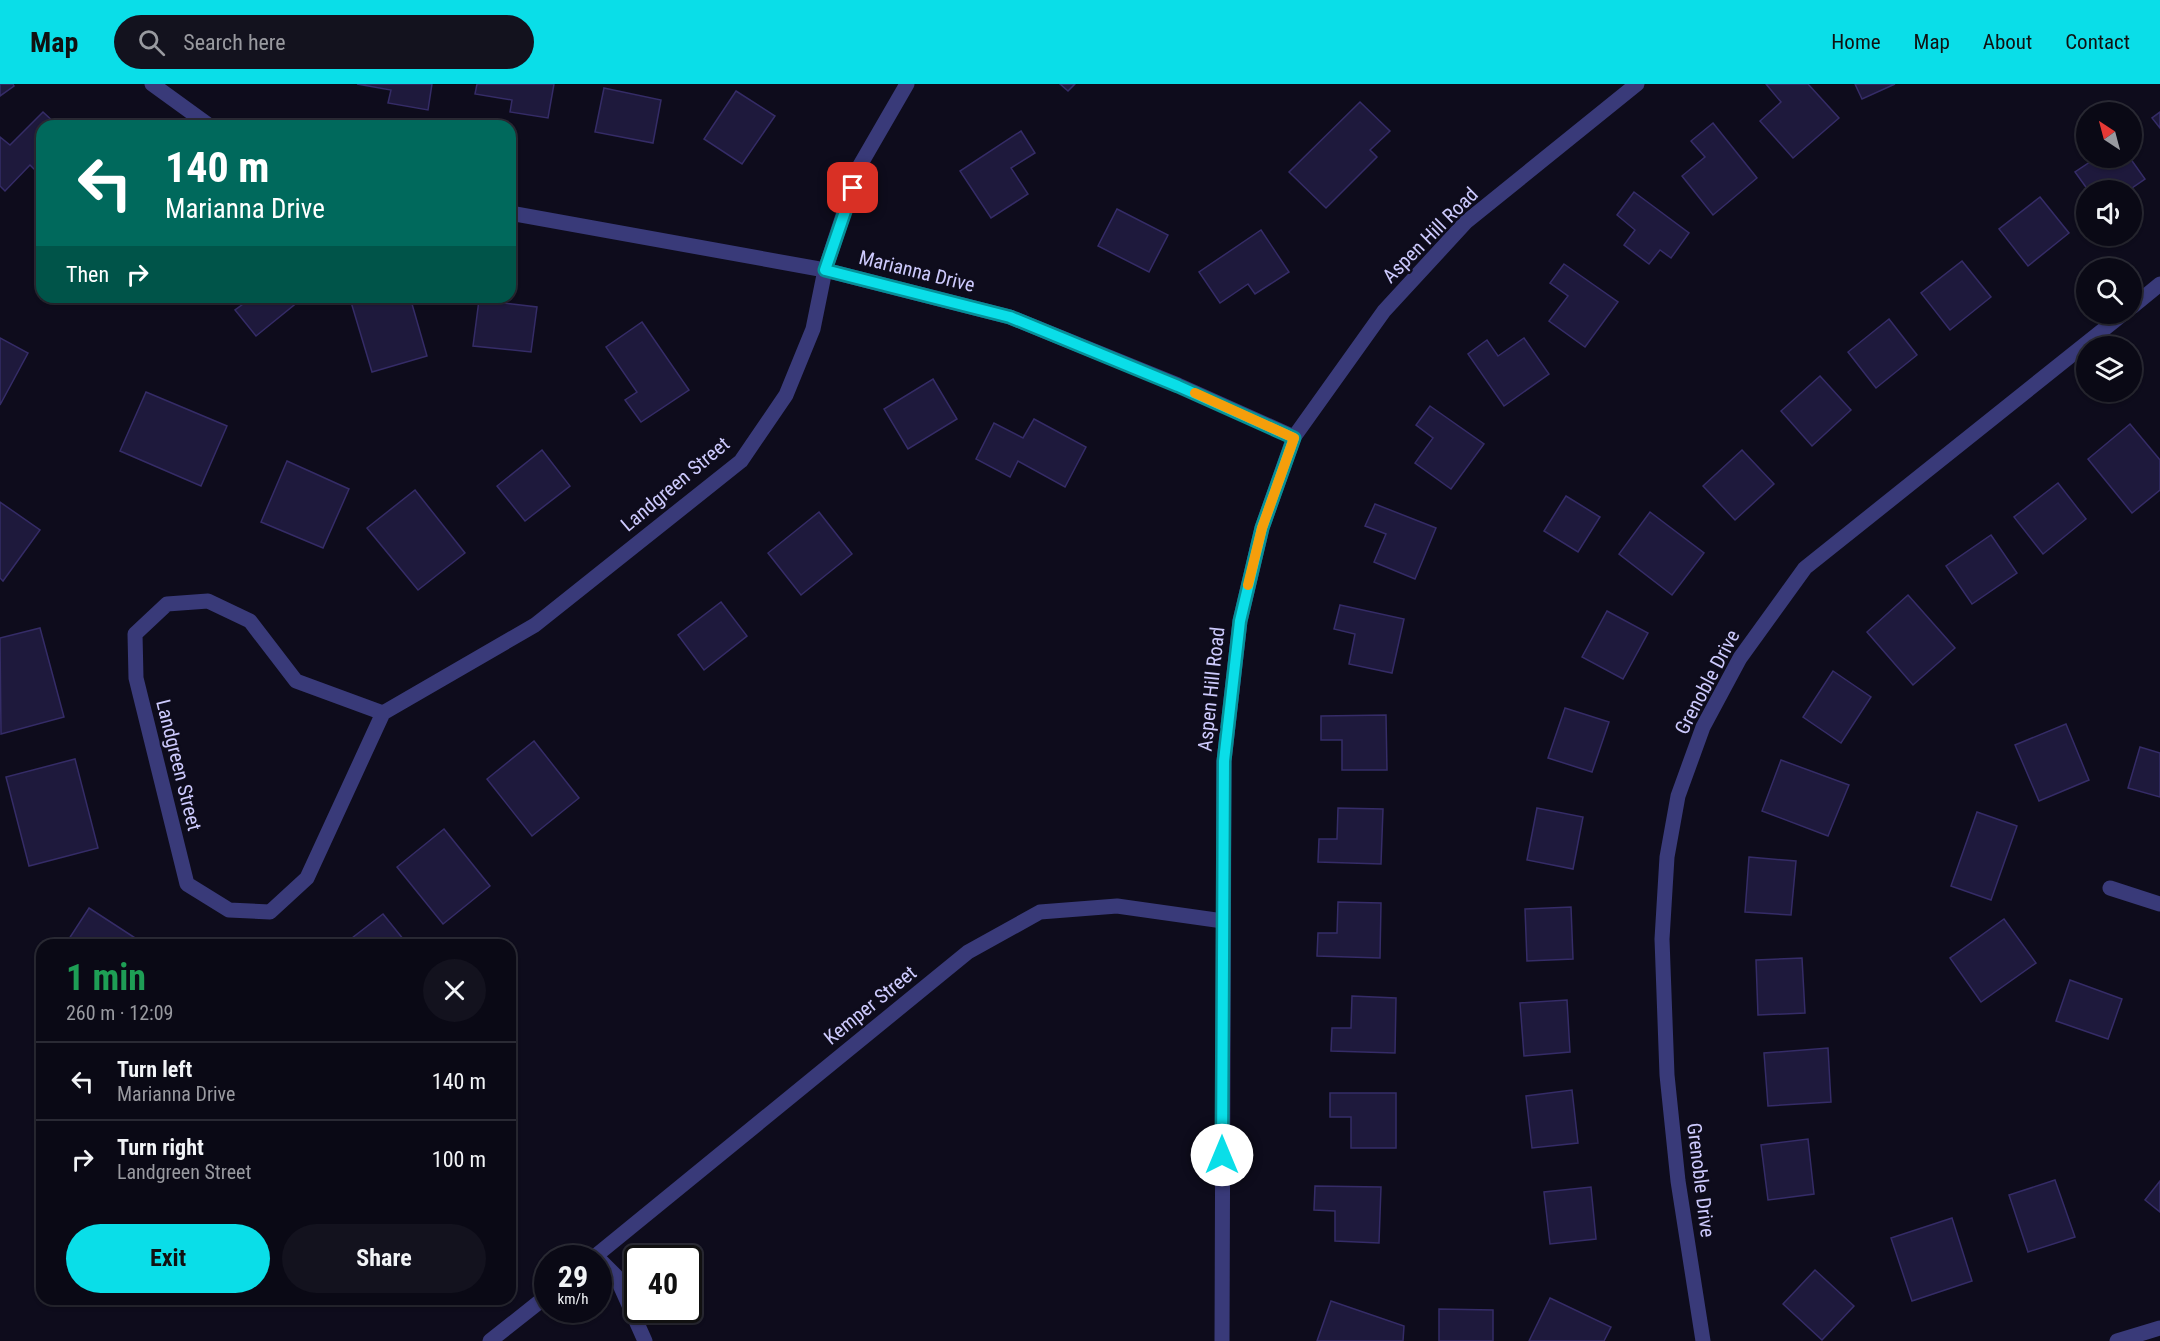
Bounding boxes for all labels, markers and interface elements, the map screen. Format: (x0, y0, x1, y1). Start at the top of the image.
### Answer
search box (114, 15, 534, 69)
text: Map (30, 26, 78, 59)
icon: search (135, 26, 168, 59)
text: Search here (183, 30, 286, 55)
text: Home (1831, 30, 1881, 54)
text: Map (1914, 30, 1950, 54)
text: About (1983, 30, 2032, 54)
text: Contact (2065, 30, 2130, 54)
north arrow (2076, 102, 2142, 168)
map controls (2076, 102, 2142, 402)
text: 140 m (165, 143, 270, 192)
icon: left (66, 144, 144, 222)
pin (827, 162, 878, 213)
icon: arrive (836, 171, 869, 204)
button: sound (2076, 180, 2142, 246)
street label: Aspen Hill Road (1377, 182, 1483, 288)
text: Marianna Drive (165, 193, 325, 225)
street label: Marianna Drive (857, 245, 977, 297)
icon: right (121, 258, 154, 291)
button: search (2076, 258, 2142, 324)
text: Then (66, 262, 109, 287)
button: layers (2076, 336, 2142, 402)
street label: Landgreen Street (616, 432, 734, 536)
street label: Aspen Hill Road (1193, 626, 1229, 752)
street label: Grenoble Drive (1669, 626, 1745, 738)
street label: Landgreen Street (151, 697, 207, 833)
text: 1 min (66, 957, 146, 999)
button: close (423, 959, 486, 1022)
street label: Kemper Street (819, 960, 921, 1050)
text: 260 m · 12:09 (66, 1001, 173, 1025)
text: Turn left (117, 1057, 192, 1082)
icon: left (66, 1065, 99, 1098)
text: 140 m (432, 1069, 486, 1094)
text: Marianna Drive (117, 1082, 235, 1106)
street label: Grenoble Drive (1682, 1121, 1720, 1239)
position arrow (1190, 1123, 1254, 1187)
text: Turn right (117, 1135, 204, 1160)
icon: right (66, 1143, 99, 1176)
text: 100 m (432, 1147, 486, 1172)
text: Landgreen Street (117, 1160, 251, 1184)
button: Exit (66, 1224, 270, 1293)
button: Share (282, 1224, 486, 1293)
speed limit sign: 40 (624, 1245, 702, 1323)
text: 29 (558, 1259, 588, 1294)
text: km/h (558, 1290, 588, 1308)

